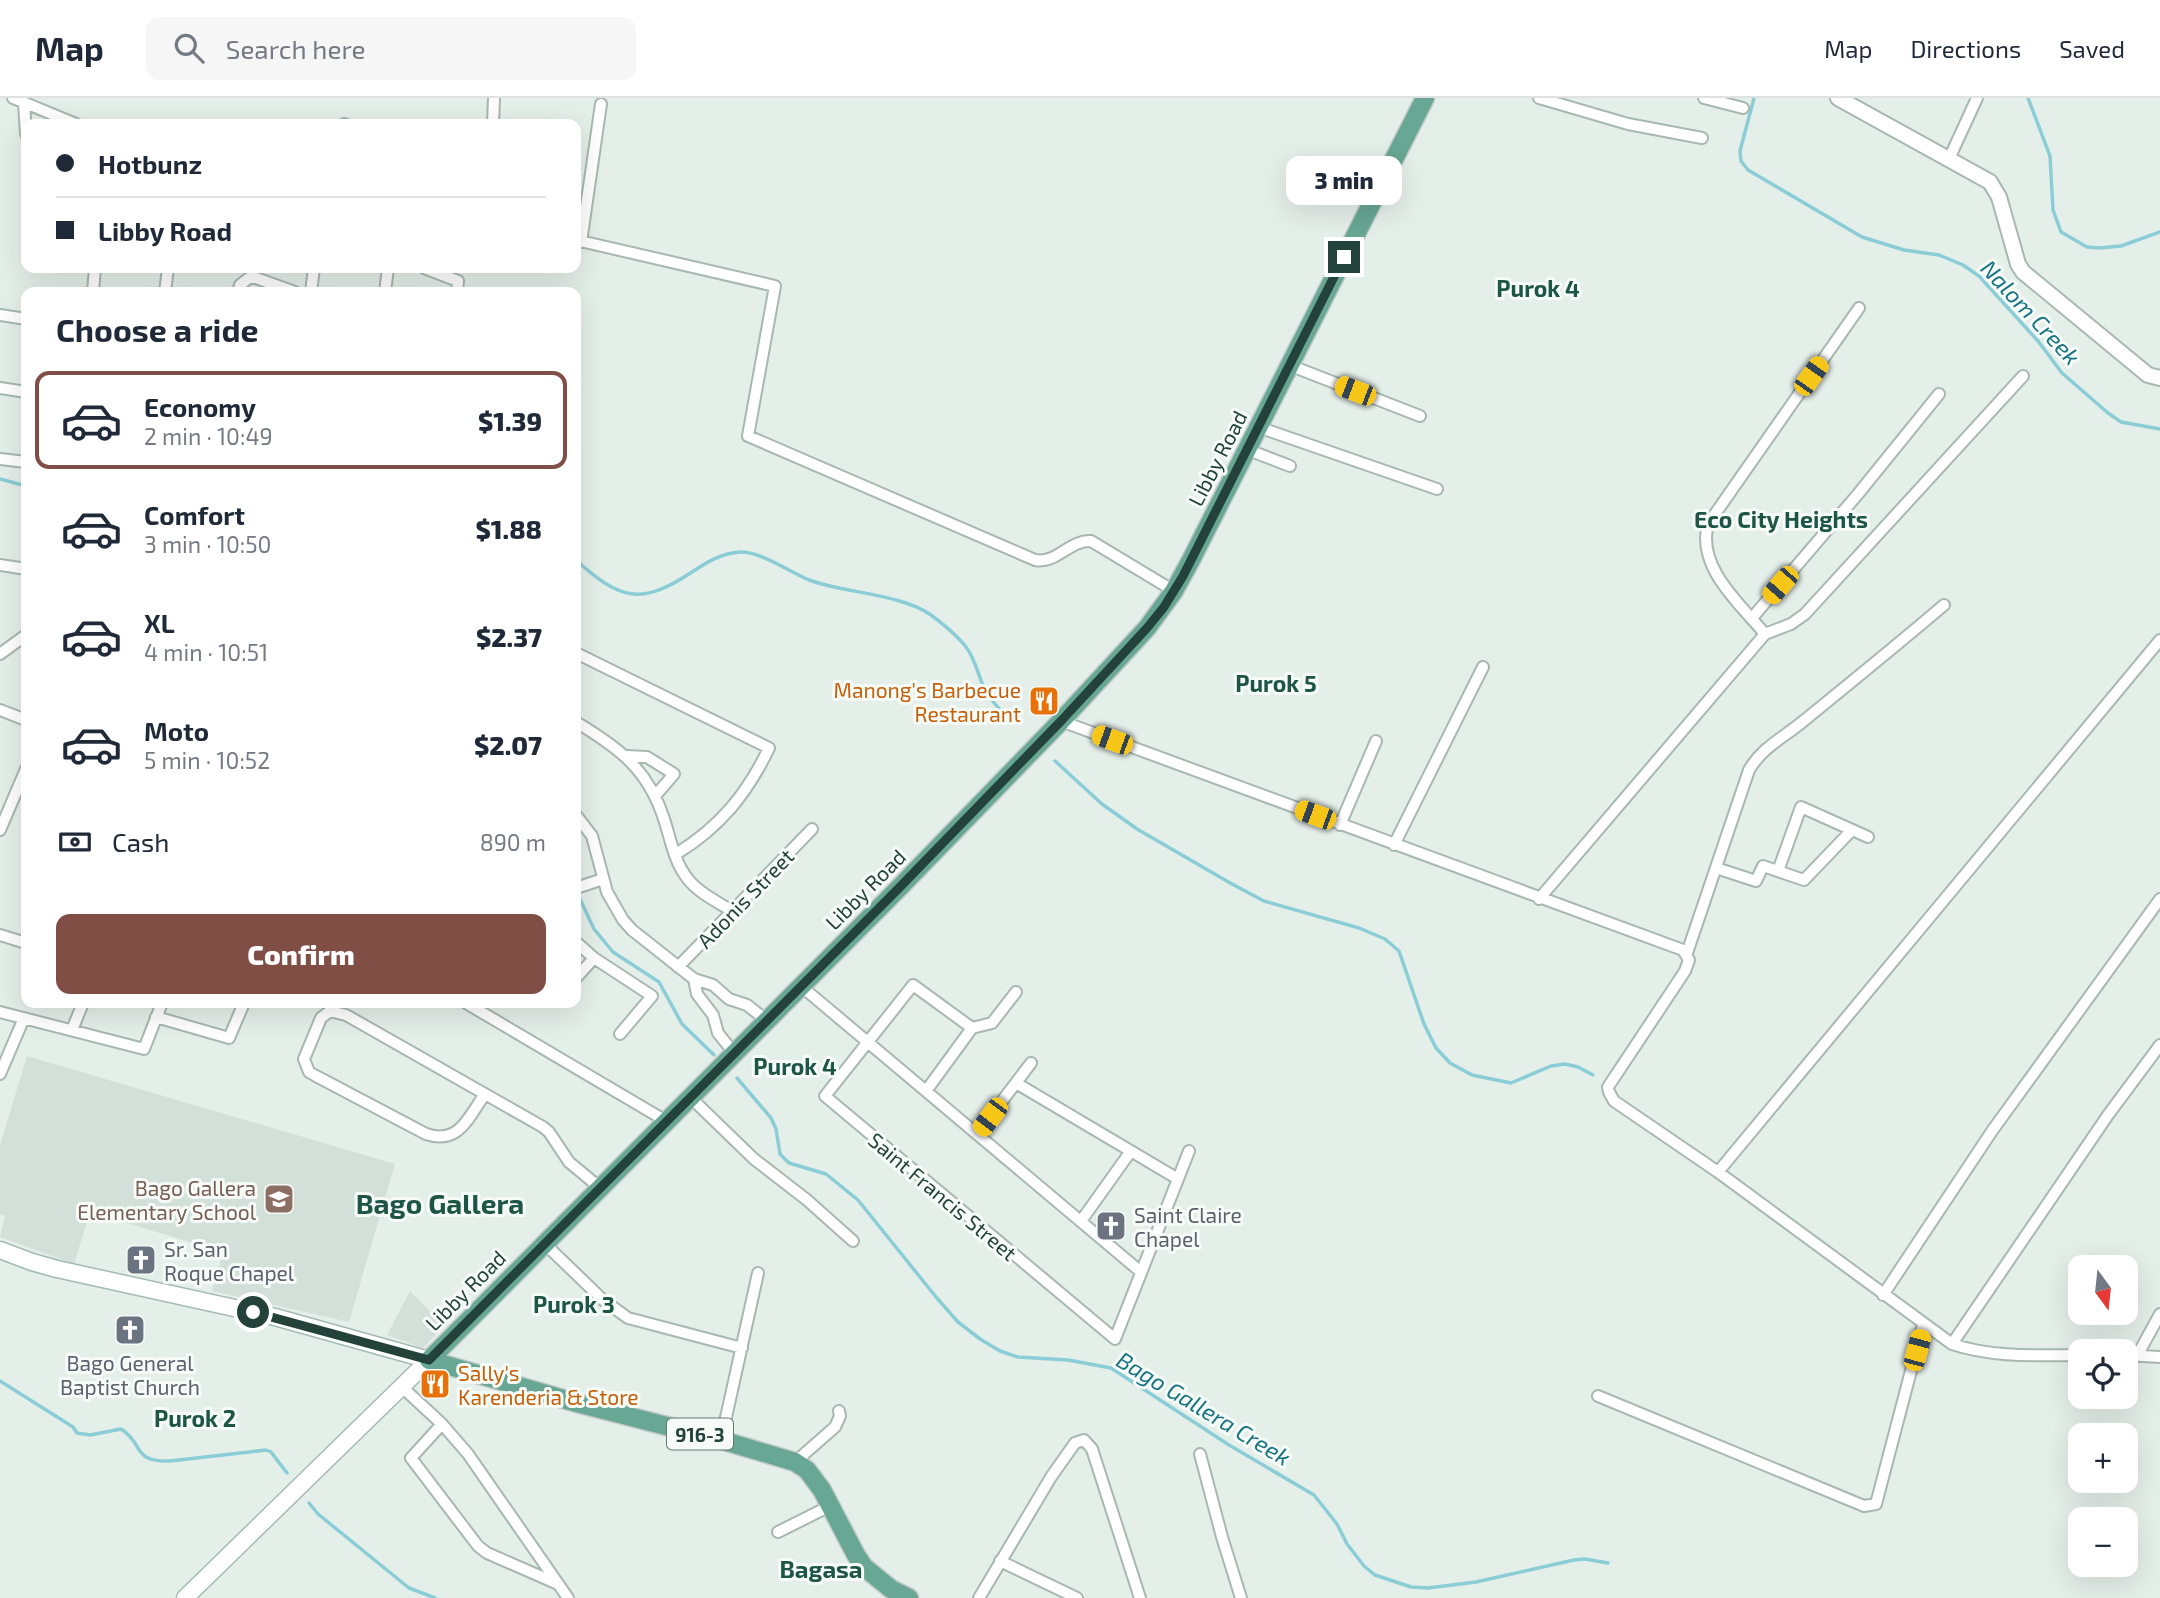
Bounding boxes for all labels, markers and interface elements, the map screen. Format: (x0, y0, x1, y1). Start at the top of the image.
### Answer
search box (146, 17, 636, 80)
text: Map (35, 28, 104, 68)
icon: search (170, 29, 208, 67)
text: Search here (226, 33, 365, 64)
text: Map (1824, 34, 1872, 63)
text: Directions (1910, 34, 2021, 63)
text: Saved (2059, 34, 2125, 63)
text: Hotbunz (98, 148, 202, 179)
callout: 3 min (1286, 156, 1402, 204)
text: 3 min (1314, 166, 1374, 194)
text: Libby Road (98, 215, 232, 246)
route end (1328, 241, 1360, 273)
water label: Nalom Creek (1975, 254, 2087, 370)
district label: Purok 4 (1496, 274, 1580, 302)
text: Choose a ride (56, 310, 259, 348)
car (1791, 353, 1832, 399)
car (1332, 374, 1379, 408)
icon: car (60, 389, 123, 452)
text: Economy (144, 391, 256, 422)
text: $1.39 (478, 405, 542, 436)
street label: Libby Road (1182, 406, 1252, 510)
text: 2 min · 10:49 (144, 422, 273, 450)
icon: car (60, 497, 123, 560)
text: Comfort (144, 499, 245, 530)
district label: Eco City Heights (1694, 505, 1868, 533)
text: $1.88 (476, 513, 542, 544)
text: 3 min · 10:50 (144, 530, 271, 558)
car (1759, 562, 1802, 608)
icon: car (60, 605, 123, 668)
text: XL (144, 607, 175, 638)
text: $2.37 (476, 621, 542, 652)
text: 4 min · 10:51 (144, 638, 268, 666)
district label: Purok 5 (1235, 669, 1317, 697)
place label: Manong's Barbecue Restaurant (834, 677, 1021, 726)
restaurant icon: Manong's Barbecue Restaurant (1027, 684, 1061, 718)
icon: car (60, 713, 123, 776)
text: Moto (144, 715, 209, 746)
car (1089, 723, 1136, 757)
text: $2.07 (474, 729, 542, 760)
text: 5 min · 10:52 (144, 746, 270, 774)
car (1292, 798, 1339, 832)
icon: cash (56, 823, 94, 861)
text: Cash (112, 826, 169, 857)
text: 890 m (480, 828, 546, 856)
street label: Adonis Street (691, 843, 799, 953)
street label: Libby Road (820, 844, 910, 934)
button: Confirm (56, 914, 546, 994)
district label: Purok 4 (753, 1052, 837, 1080)
car (969, 1094, 1012, 1140)
street label: Saint Francis Street (864, 1127, 1022, 1265)
place label: Bago Gallera Elementary School (77, 1175, 257, 1224)
school or university icon: Bago Gallera Elementary School (262, 1182, 296, 1216)
district label: Bago Gallera (356, 1186, 524, 1220)
place label: Saint Claire Chapel (1134, 1202, 1242, 1251)
church icon: Saint Claire Chapel (1094, 1209, 1128, 1243)
place label: Sr. San Roque Chapel (164, 1236, 295, 1285)
church icon: Sr. San Roque Chapel (124, 1243, 158, 1277)
street label: Libby Road (420, 1245, 510, 1335)
north arrow (2068, 1255, 2138, 1325)
map controls (2068, 1255, 2138, 1577)
district label: Purok 3 (533, 1290, 615, 1318)
route start (237, 1296, 269, 1328)
church icon: Bago General Baptist Church (113, 1313, 147, 1347)
car (1902, 1327, 1933, 1373)
button: locate (2068, 1339, 2138, 1409)
water label: Bago Gallera Creek (1112, 1345, 1296, 1471)
place label: Bago General Baptist Church (60, 1350, 200, 1399)
place label: Sally's Karenderia & Store (458, 1360, 639, 1409)
restaurant icon: Sally's Karenderia & Store (418, 1367, 452, 1401)
district label: Purok 2 (154, 1404, 236, 1432)
road number: 916-3 (667, 1418, 733, 1450)
button: + (2068, 1423, 2138, 1493)
button: − (2068, 1507, 2138, 1577)
district label: Bagasa (780, 1554, 862, 1583)

